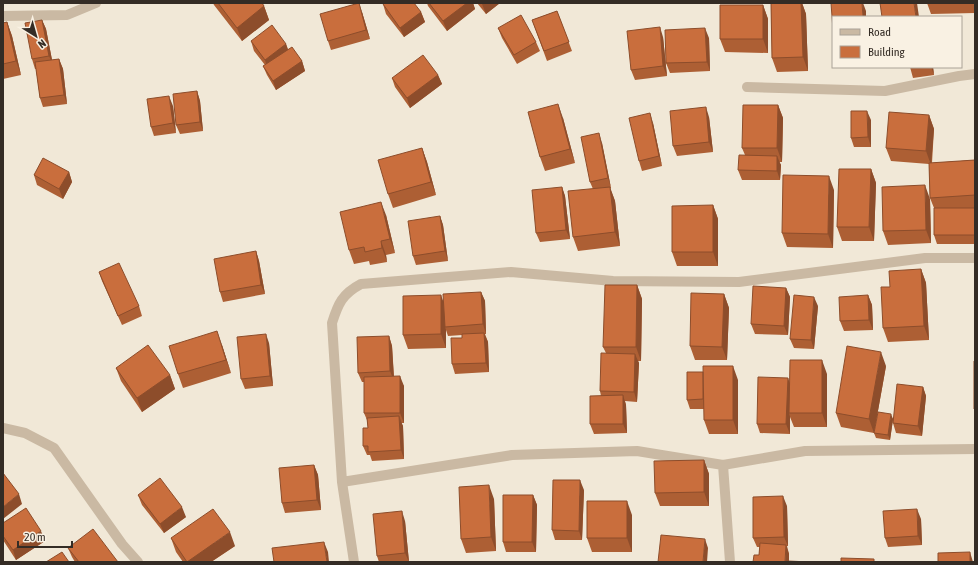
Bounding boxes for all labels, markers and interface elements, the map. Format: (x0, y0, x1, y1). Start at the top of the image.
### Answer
north arrow (16, 16, 56, 56)
legend (832, 16, 962, 68)
text: Road (868, 25, 891, 39)
text: N (36, 37, 48, 51)
text: Building (868, 45, 906, 59)
scale bar (18, 523, 72, 549)
text: 20 m (24, 530, 46, 544)

